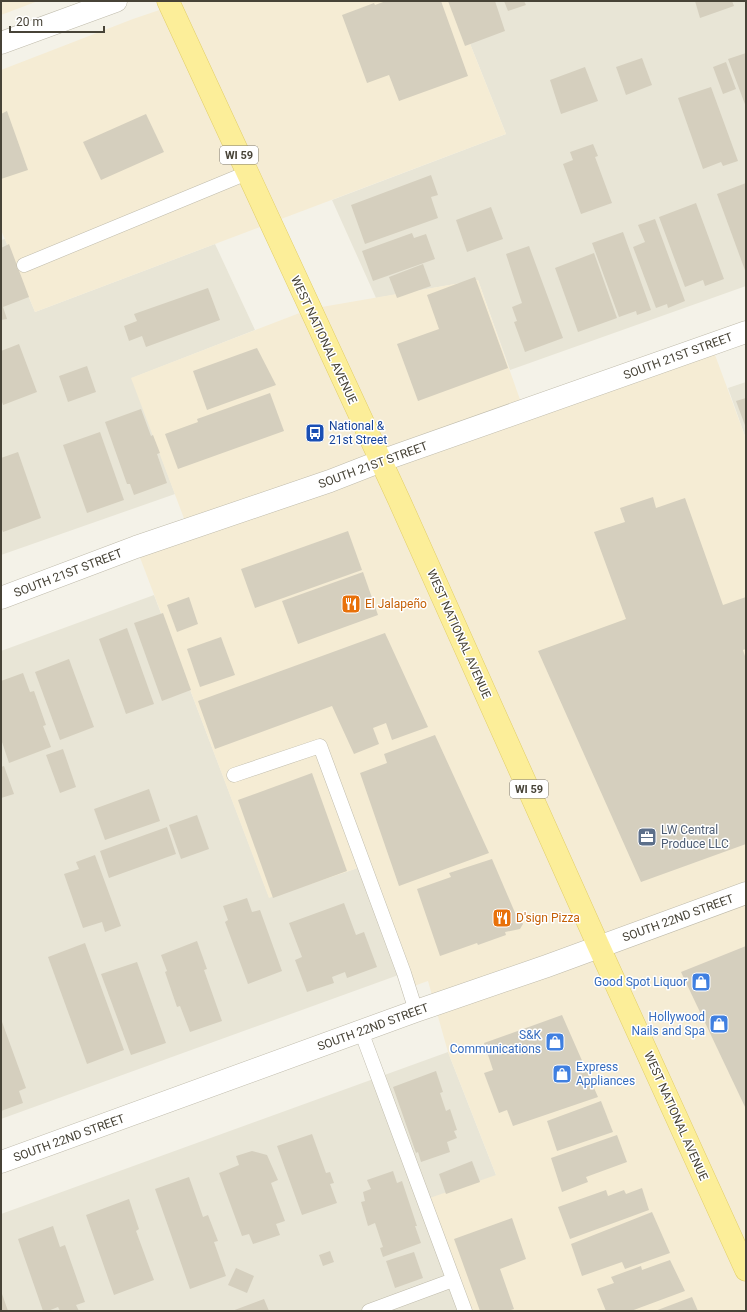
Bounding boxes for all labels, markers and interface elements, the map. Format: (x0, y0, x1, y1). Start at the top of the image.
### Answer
scale bar (10, 8, 104, 34)
text: 20 m (16, 15, 43, 29)
road number: WI 59 (220, 146, 258, 164)
street label: WEST NATIONAL AVENUE (288, 274, 360, 406)
street label: SOUTH 21ST STREET (622, 330, 734, 382)
place label: National & 21st Street (329, 419, 387, 447)
bus stop icon: National & 21st Street (304, 422, 326, 444)
street label: SOUTH 21ST STREET (317, 439, 429, 491)
street label: SOUTH 21ST STREET (12, 546, 124, 600)
street label: WEST NATIONAL AVENUE (424, 567, 494, 701)
restaurant icon: El Jalapeño (340, 593, 362, 615)
place label: El Jalapeño (365, 597, 427, 611)
road number: WI 59 (510, 780, 548, 798)
place label: LW Central Produce LLC (661, 823, 729, 851)
office icon: LW Central Produce LLC (636, 826, 658, 848)
street label: SOUTH 22ND STREET (620, 891, 736, 945)
restaurant icon: D'sign Pizza (491, 907, 513, 929)
place label: D'sign Pizza (516, 911, 580, 925)
shop icon: Good Spot Liquor (690, 971, 712, 993)
place label: Good Spot Liquor (594, 975, 687, 989)
street label: SOUTH 22ND STREET (315, 1000, 431, 1054)
place label: Hollywood Nails and Spa (632, 1010, 705, 1038)
shop icon: Hollywood Nails and Spa (708, 1013, 730, 1035)
place label: S&K Communications (450, 1028, 541, 1056)
shop icon: S&K Communications (544, 1031, 566, 1053)
street label: WEST NATIONAL AVENUE (641, 1049, 711, 1183)
place label: Express Appliances (576, 1060, 635, 1088)
shop icon: Express Appliances (551, 1063, 573, 1085)
street label: SOUTH 22ND STREET (11, 1111, 127, 1165)

